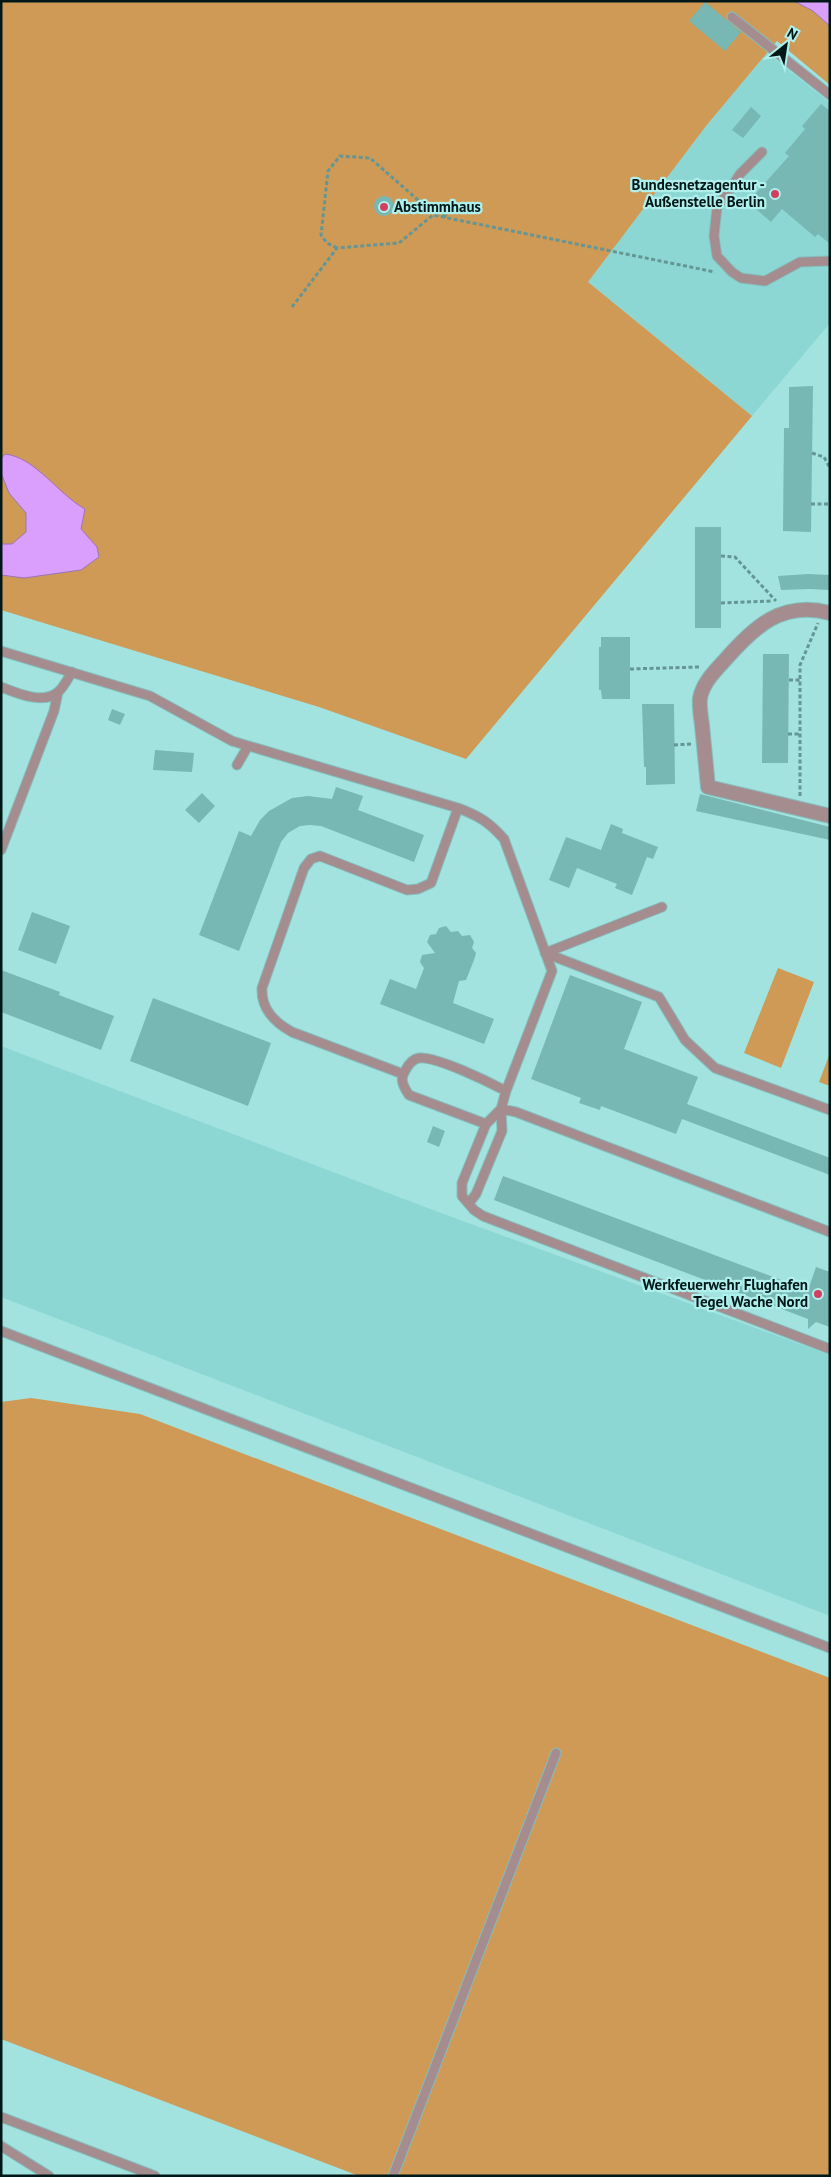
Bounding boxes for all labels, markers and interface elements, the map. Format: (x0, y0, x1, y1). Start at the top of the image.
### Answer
north arrow (761, 20, 811, 70)
text: N (784, 24, 801, 44)
place label: Bundesnetzagentur - Außenstelle Berlin (632, 175, 765, 211)
marker: Bundesnetzagentur - Außenstelle Berlin (769, 188, 781, 200)
place label: Abstimmhaus (394, 197, 481, 216)
marker: Abstimmhaus (378, 201, 390, 213)
place label: Werkfeuerwehr Flughafen Tegel Wache Nord (642, 1275, 808, 1311)
marker: Werkfeuerwehr Flughafen Tegel Wache Nord (812, 1288, 824, 1300)

